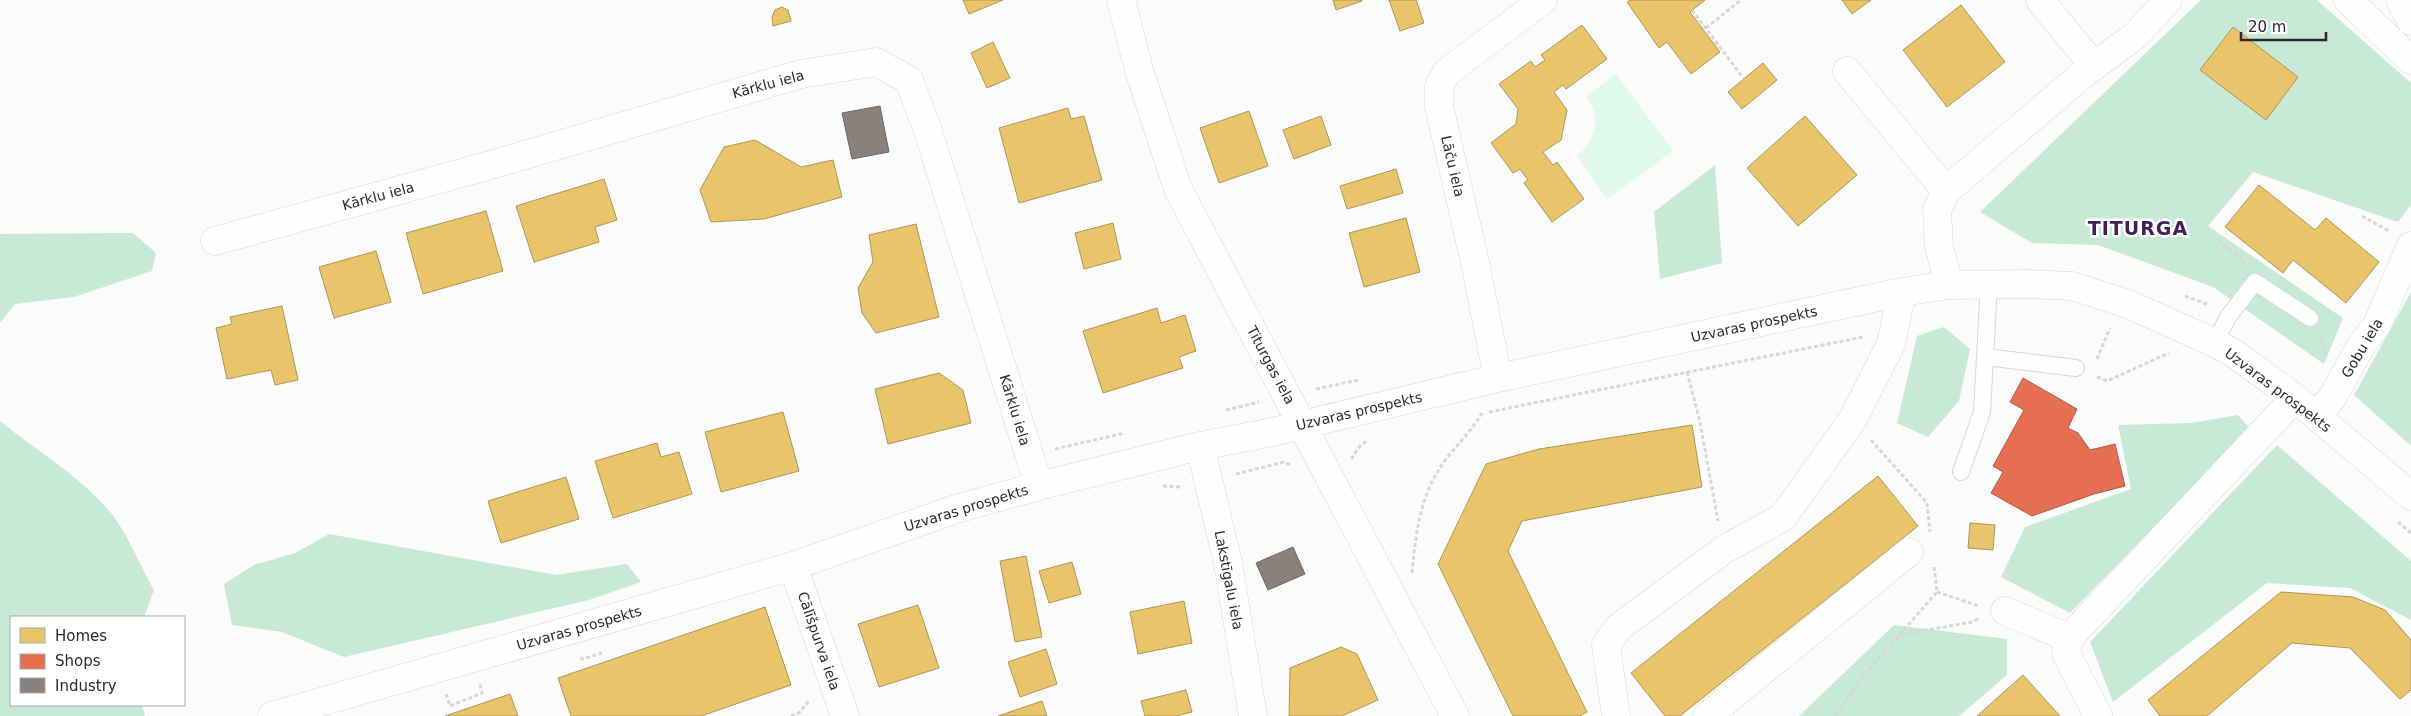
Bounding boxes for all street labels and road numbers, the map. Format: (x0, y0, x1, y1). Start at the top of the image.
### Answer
street label: Kārklu iela (730, 67, 806, 101)
street label: Lāču iela (1438, 134, 1468, 198)
street label: Kārklu iela (340, 179, 416, 213)
street label: Uzvaras prospekts (1689, 303, 1819, 345)
street label: Gobu iela (2338, 315, 2386, 381)
street label: Titurgas iela (1243, 322, 1298, 407)
street label: Uzvaras prospekts (2222, 345, 2334, 435)
street label: Kārklu iela (997, 372, 1033, 448)
street label: Uzvaras prospekts (1294, 389, 1424, 433)
street label: Uzvaras prospekts (902, 481, 1030, 535)
street label: Lakstīgalu iela (1212, 529, 1246, 631)
street label: Cālīšpurva iela (795, 590, 843, 692)
street label: Uzvaras prospekts (515, 603, 643, 653)

